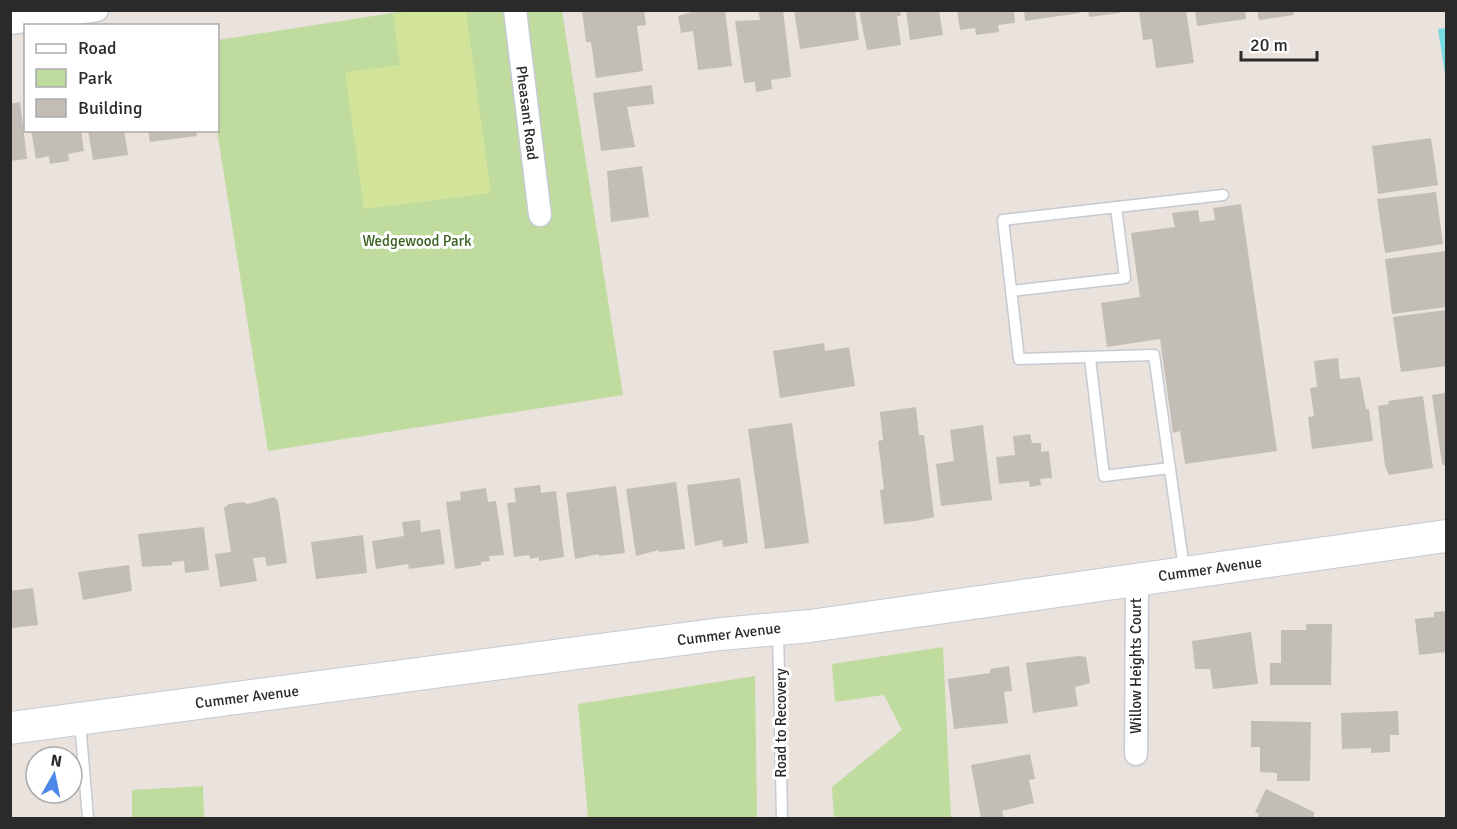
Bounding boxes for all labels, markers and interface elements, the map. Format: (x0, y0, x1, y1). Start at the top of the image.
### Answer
legend (24, 24, 219, 132)
scale bar (1241, 24, 1318, 62)
text: 20 m (1250, 34, 1288, 56)
text: Road (78, 37, 117, 59)
street label: Pheasant Road (512, 65, 542, 161)
text: Park (78, 67, 113, 89)
text: Building (78, 97, 142, 119)
park label: Wedgewood Park (362, 232, 472, 250)
street label: Cummer Avenue (1157, 553, 1263, 585)
street label: Willow Heights Court (1127, 598, 1145, 734)
street label: Cummer Avenue (676, 619, 782, 649)
street label: Road to Recovery (772, 668, 790, 778)
street label: Cummer Avenue (194, 682, 300, 712)
north arrow (24, 745, 84, 805)
text: N (49, 750, 63, 772)

